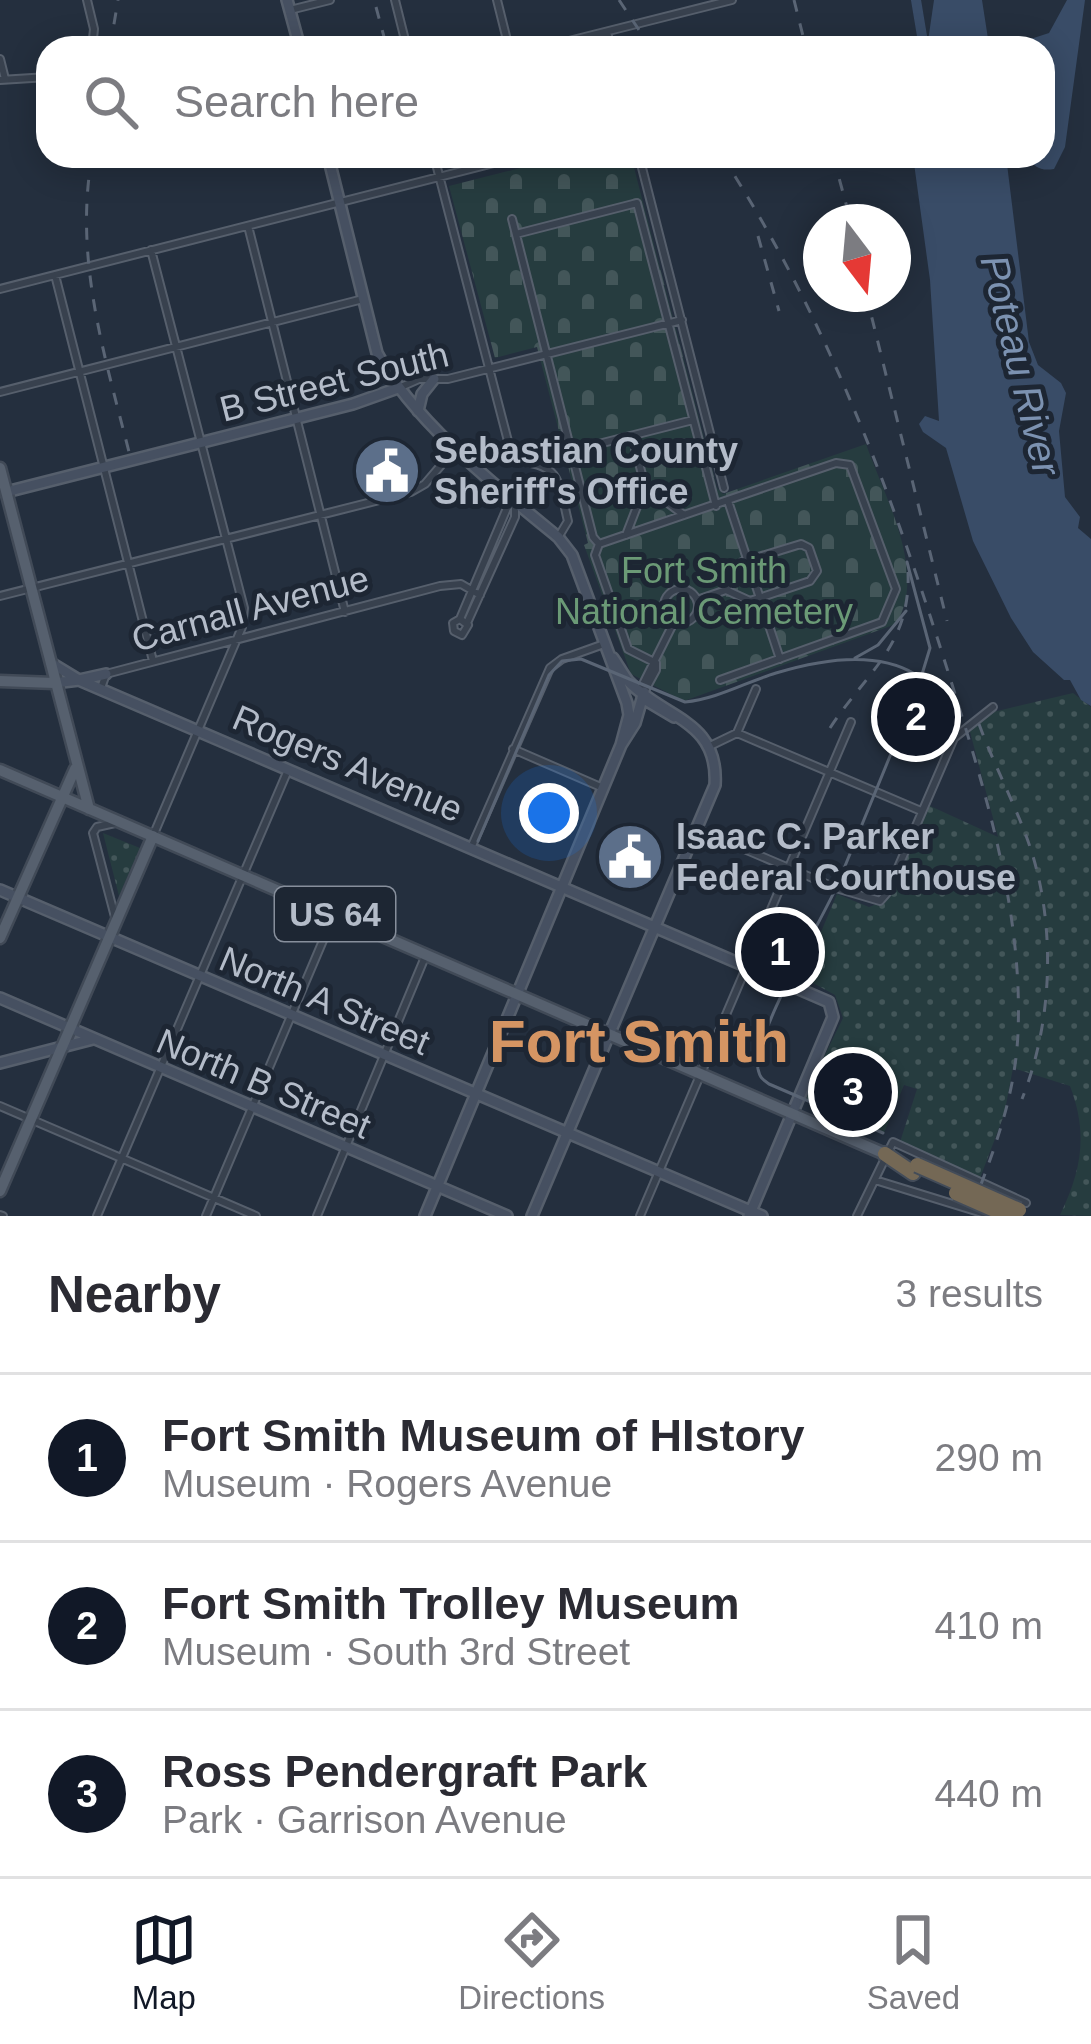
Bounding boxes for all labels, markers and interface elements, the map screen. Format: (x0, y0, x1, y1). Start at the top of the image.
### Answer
search box (36, 36, 1055, 168)
icon: search (78, 69, 144, 135)
text: Search here (174, 76, 419, 127)
north arrow (803, 204, 911, 312)
water label: Poteau River (972, 251, 1069, 482)
street label: B Street South (216, 333, 453, 430)
place label: Sebastian County Sheriff's Office (434, 430, 738, 512)
public building icon: Sebastian County Sheriff's Office (352, 436, 422, 506)
park label: Fort Smith National Cemetery (555, 550, 853, 632)
street label: Carnall Avenue (127, 557, 373, 660)
pin: 2 (877, 672, 955, 762)
street label: Rogers Avenue (227, 697, 469, 830)
your location (519, 783, 579, 843)
place label: Isaac C. Parker Federal Courthouse (676, 816, 1016, 898)
public building icon: Isaac C. Parker Federal Courthouse (595, 822, 665, 892)
road number: US 64 (275, 887, 395, 941)
pin: 1 (741, 907, 819, 997)
street label: North A Street (214, 938, 436, 1063)
district label: Fort Smith (489, 1008, 789, 1075)
street label: North B Street (151, 1020, 377, 1147)
pin: 3 (814, 1047, 892, 1137)
text: Nearby (48, 1266, 221, 1323)
text: 3 results (896, 1272, 1043, 1315)
text: Fort Smith Museum of HIstory (162, 1410, 805, 1461)
text: 1 (76, 1436, 98, 1479)
text: 290 m (935, 1436, 1043, 1479)
text: Museum · Rogers Avenue (162, 1462, 612, 1505)
text: Fort Smith Trolley Museum (162, 1578, 740, 1629)
text: 2 (76, 1604, 98, 1647)
text: 410 m (935, 1604, 1043, 1647)
text: Museum · South 3rd Street (162, 1630, 630, 1673)
text: Ross Pendergraft Park (162, 1746, 647, 1797)
text: 3 (76, 1772, 98, 1815)
text: 440 m (935, 1772, 1043, 1815)
text: Park · Garrison Avenue (162, 1798, 567, 1841)
tab: Map (131, 1907, 197, 2017)
tab: Directions (458, 1907, 605, 2017)
tab: Saved (867, 1907, 960, 2017)

